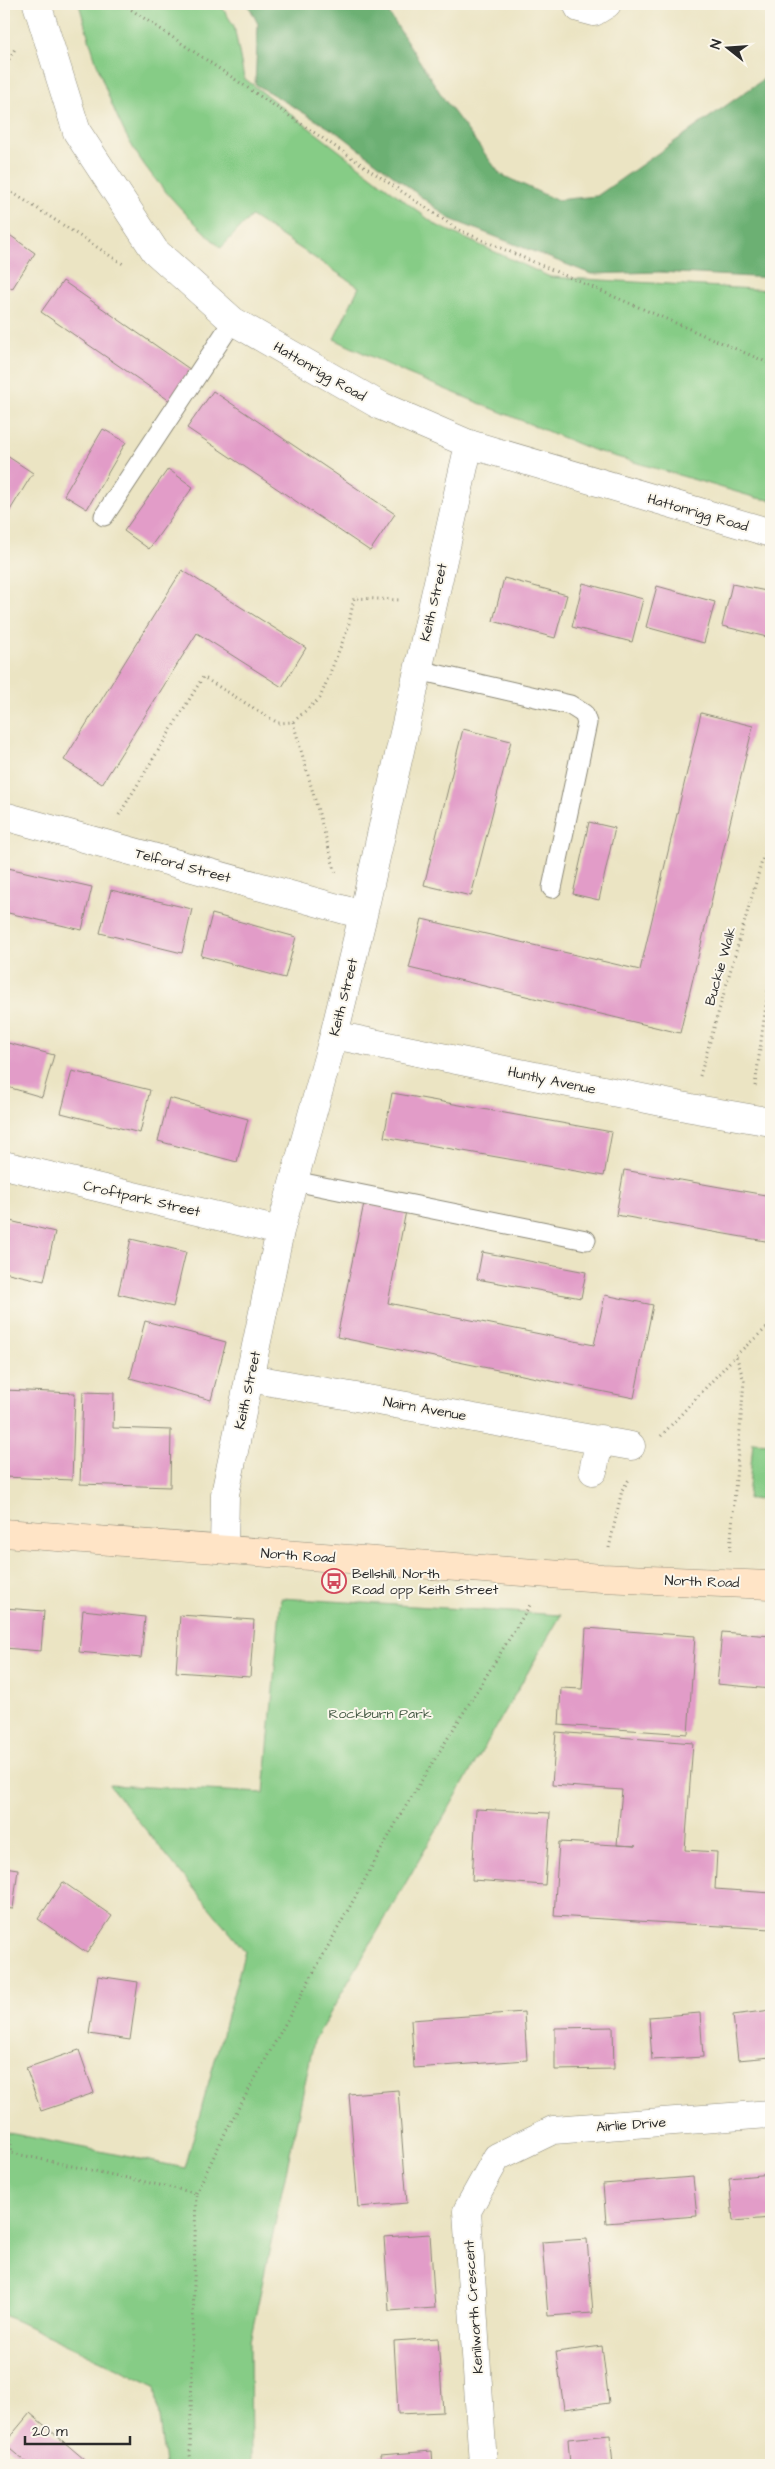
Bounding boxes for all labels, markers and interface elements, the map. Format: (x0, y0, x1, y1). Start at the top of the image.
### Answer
north arrow (702, 22, 752, 72)
text: N (706, 37, 727, 52)
street label: Hattonrigg Road (270, 337, 369, 406)
street label: Hattonrigg Road (645, 489, 750, 537)
street label: Keith Street (415, 561, 453, 643)
street label: Telford Street (133, 844, 233, 888)
street label: Buckie Walk (700, 924, 742, 1008)
street label: Keith Street (325, 956, 363, 1038)
street label: Huntly Avenue (506, 1062, 598, 1100)
street label: Croftpark Street (81, 1176, 203, 1222)
street label: Keith Street (230, 1349, 266, 1431)
street label: Nairn Avenue (382, 1392, 468, 1426)
street label: North Road (260, 1543, 336, 1569)
place label: Bellshill, North Road opp Keith Street (352, 1564, 499, 1600)
bus stop icon: Bellshill, North Road opp Keith Street (321, 1568, 347, 1594)
street label: North Road (664, 1571, 740, 1593)
park label: Rockburn Park (329, 1704, 432, 1724)
street label: Airlie Drive (595, 2113, 667, 2137)
street label: Kenilworth Crescent (459, 2239, 489, 2374)
scale bar (25, 2414, 130, 2446)
text: 20 m (32, 2421, 68, 2442)

